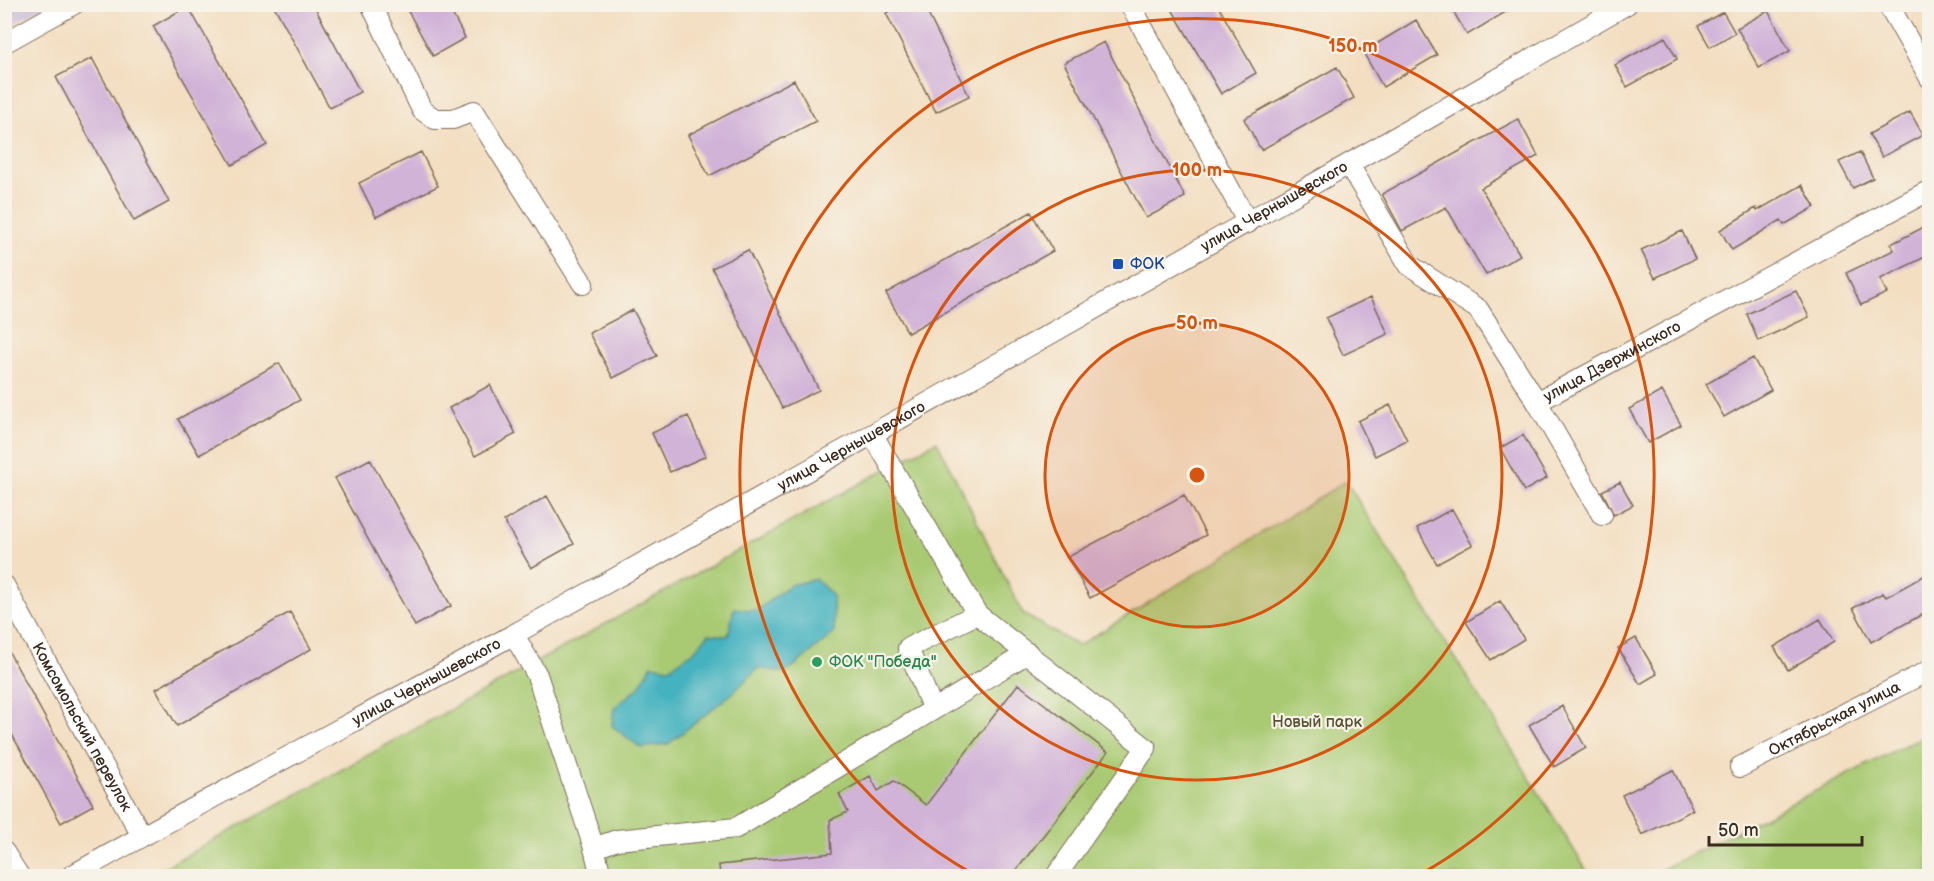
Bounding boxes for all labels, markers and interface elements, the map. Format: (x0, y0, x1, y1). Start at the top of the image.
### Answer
text: 150 m (1328, 36, 1378, 57)
street label: улица Чернышевского (1197, 157, 1351, 256)
text: 100 m (1172, 160, 1222, 181)
place label: ФОК (1130, 255, 1165, 274)
marker: ФОК (1111, 257, 1125, 271)
text: 50 m (1176, 313, 1218, 334)
street label: улица Дзержинского (1540, 317, 1684, 406)
street label: улица Чернышевского (774, 397, 928, 495)
centre of rings (1187, 465, 1207, 485)
street label: улица Чернышевского (349, 634, 504, 730)
street label: Комсомольский переулок (28, 639, 136, 815)
place label: ФОК "Победа" (829, 653, 937, 672)
marker: ФОК "Победа" (810, 655, 824, 669)
street label: Октябрьская улица (1765, 677, 1904, 760)
park label: Новый парк (1272, 713, 1362, 732)
scale bar (1709, 809, 1862, 847)
text: 50 m (1718, 820, 1759, 841)

